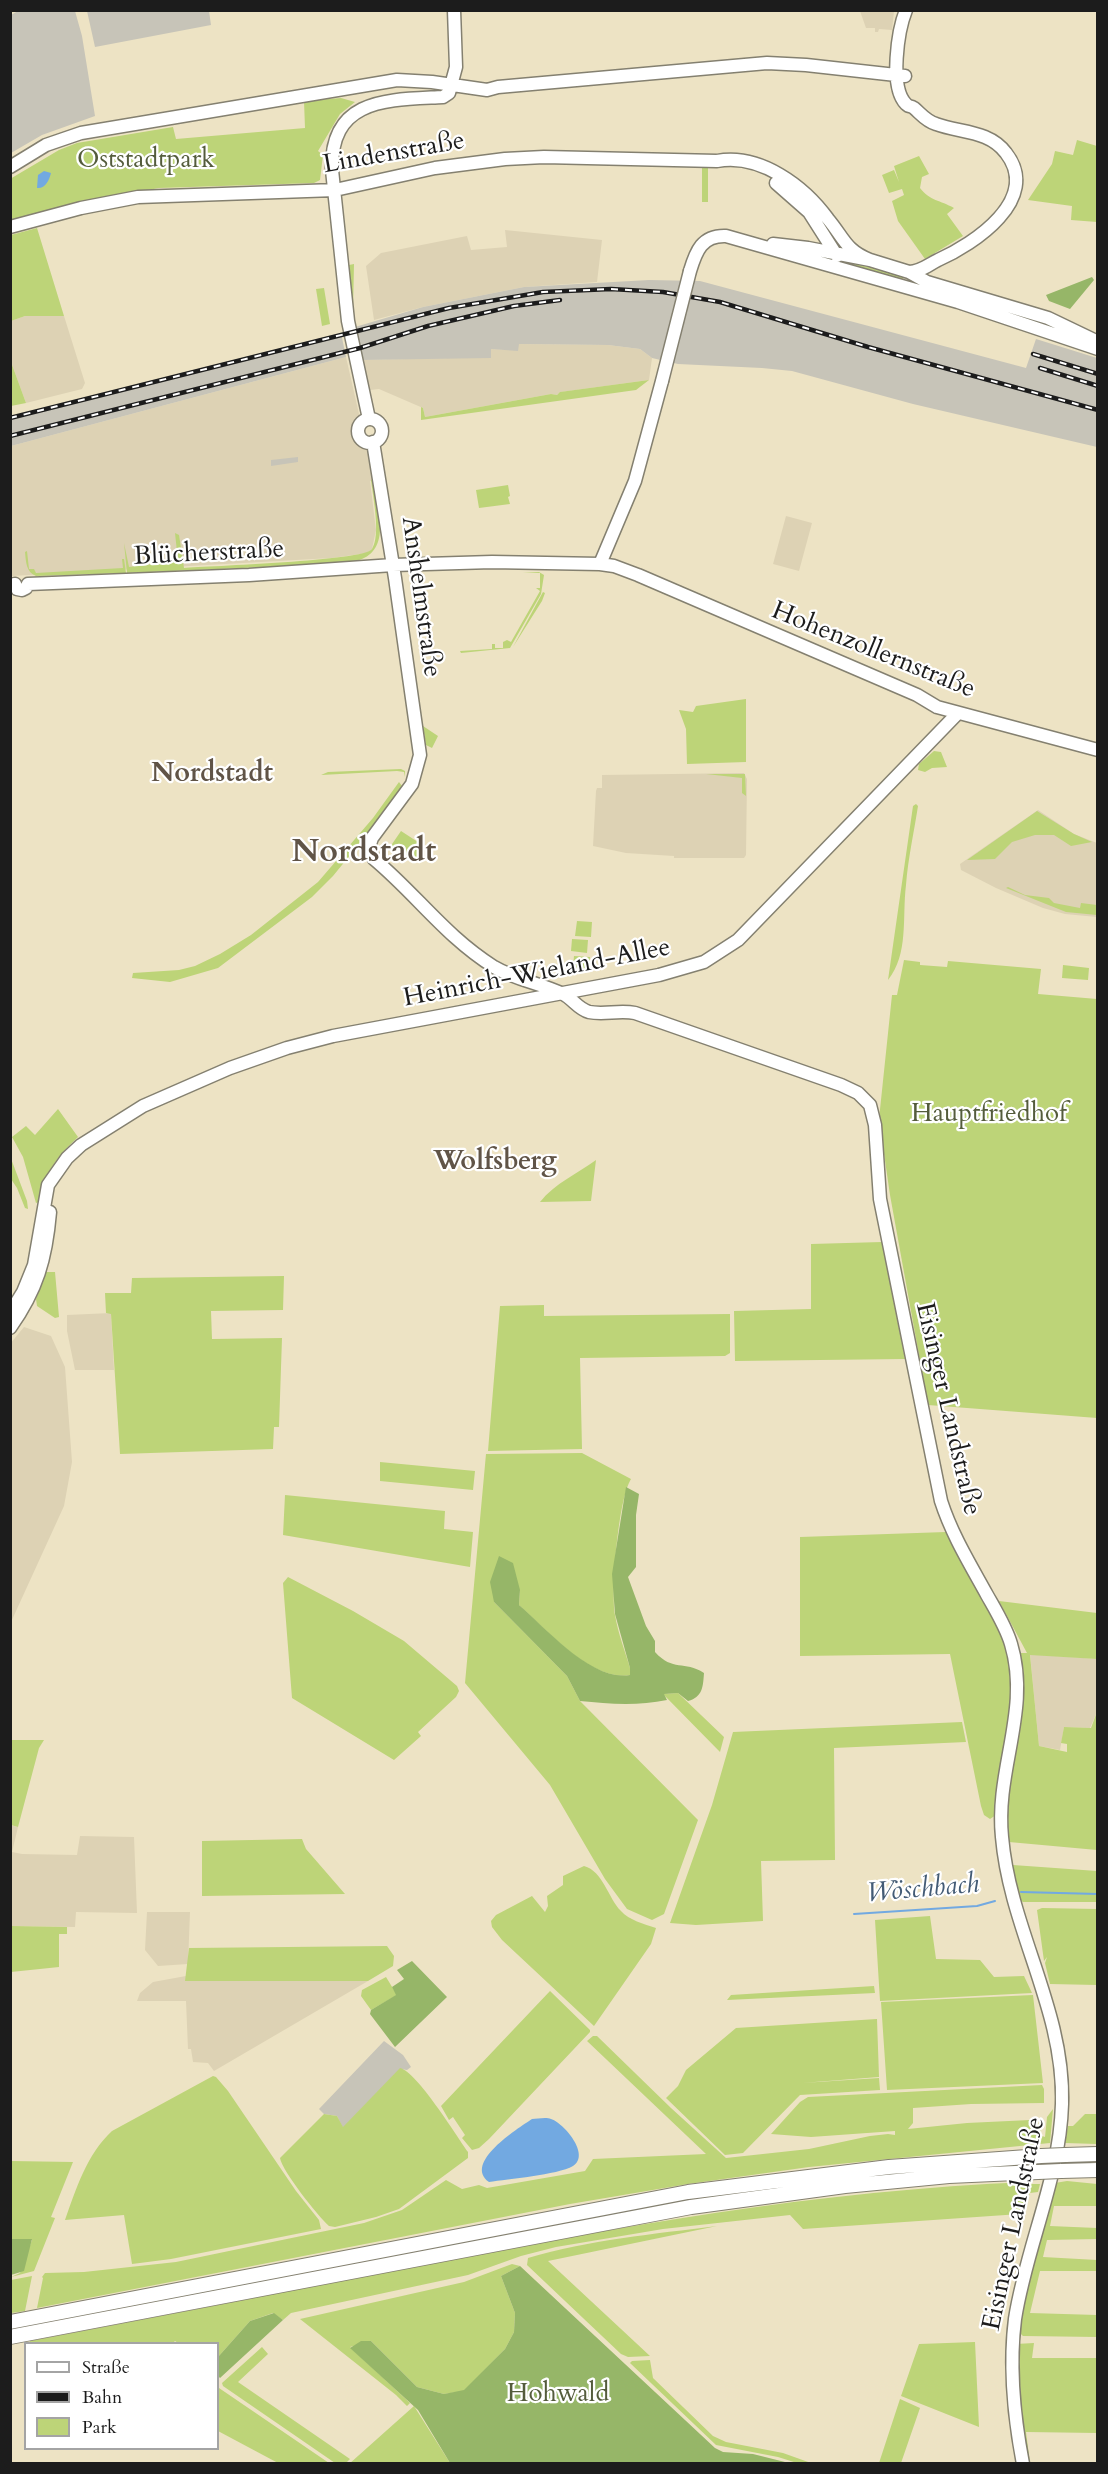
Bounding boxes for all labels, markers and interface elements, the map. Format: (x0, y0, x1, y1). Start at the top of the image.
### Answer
street label: Lindenstraße (321, 126, 467, 182)
park label: Oststadtpark (77, 145, 215, 177)
street label: Anshelmstraße (393, 515, 447, 679)
street label: Blücherstraße (133, 534, 285, 574)
street label: Hohenzollernstraße (767, 596, 979, 706)
district label: Nordstadt (151, 759, 273, 791)
district label: Nordstadt (292, 835, 436, 873)
street label: Heinrich-Wieland-Allee (401, 933, 673, 1015)
park label: Hauptfriedhof (911, 1099, 1067, 1131)
district label: Wolfsberg (433, 1147, 557, 1179)
street label: Eisinger Landstraße (907, 1300, 987, 1518)
water label: Wöschbach (865, 1869, 981, 1911)
street label: Eisinger Landstraße (977, 2114, 1053, 2334)
legend (24, 2342, 219, 2450)
text: Straße (82, 2355, 130, 2380)
park label: Hohwald (507, 2379, 609, 2411)
text: Bahn (82, 2385, 122, 2410)
text: Park (82, 2415, 117, 2440)

